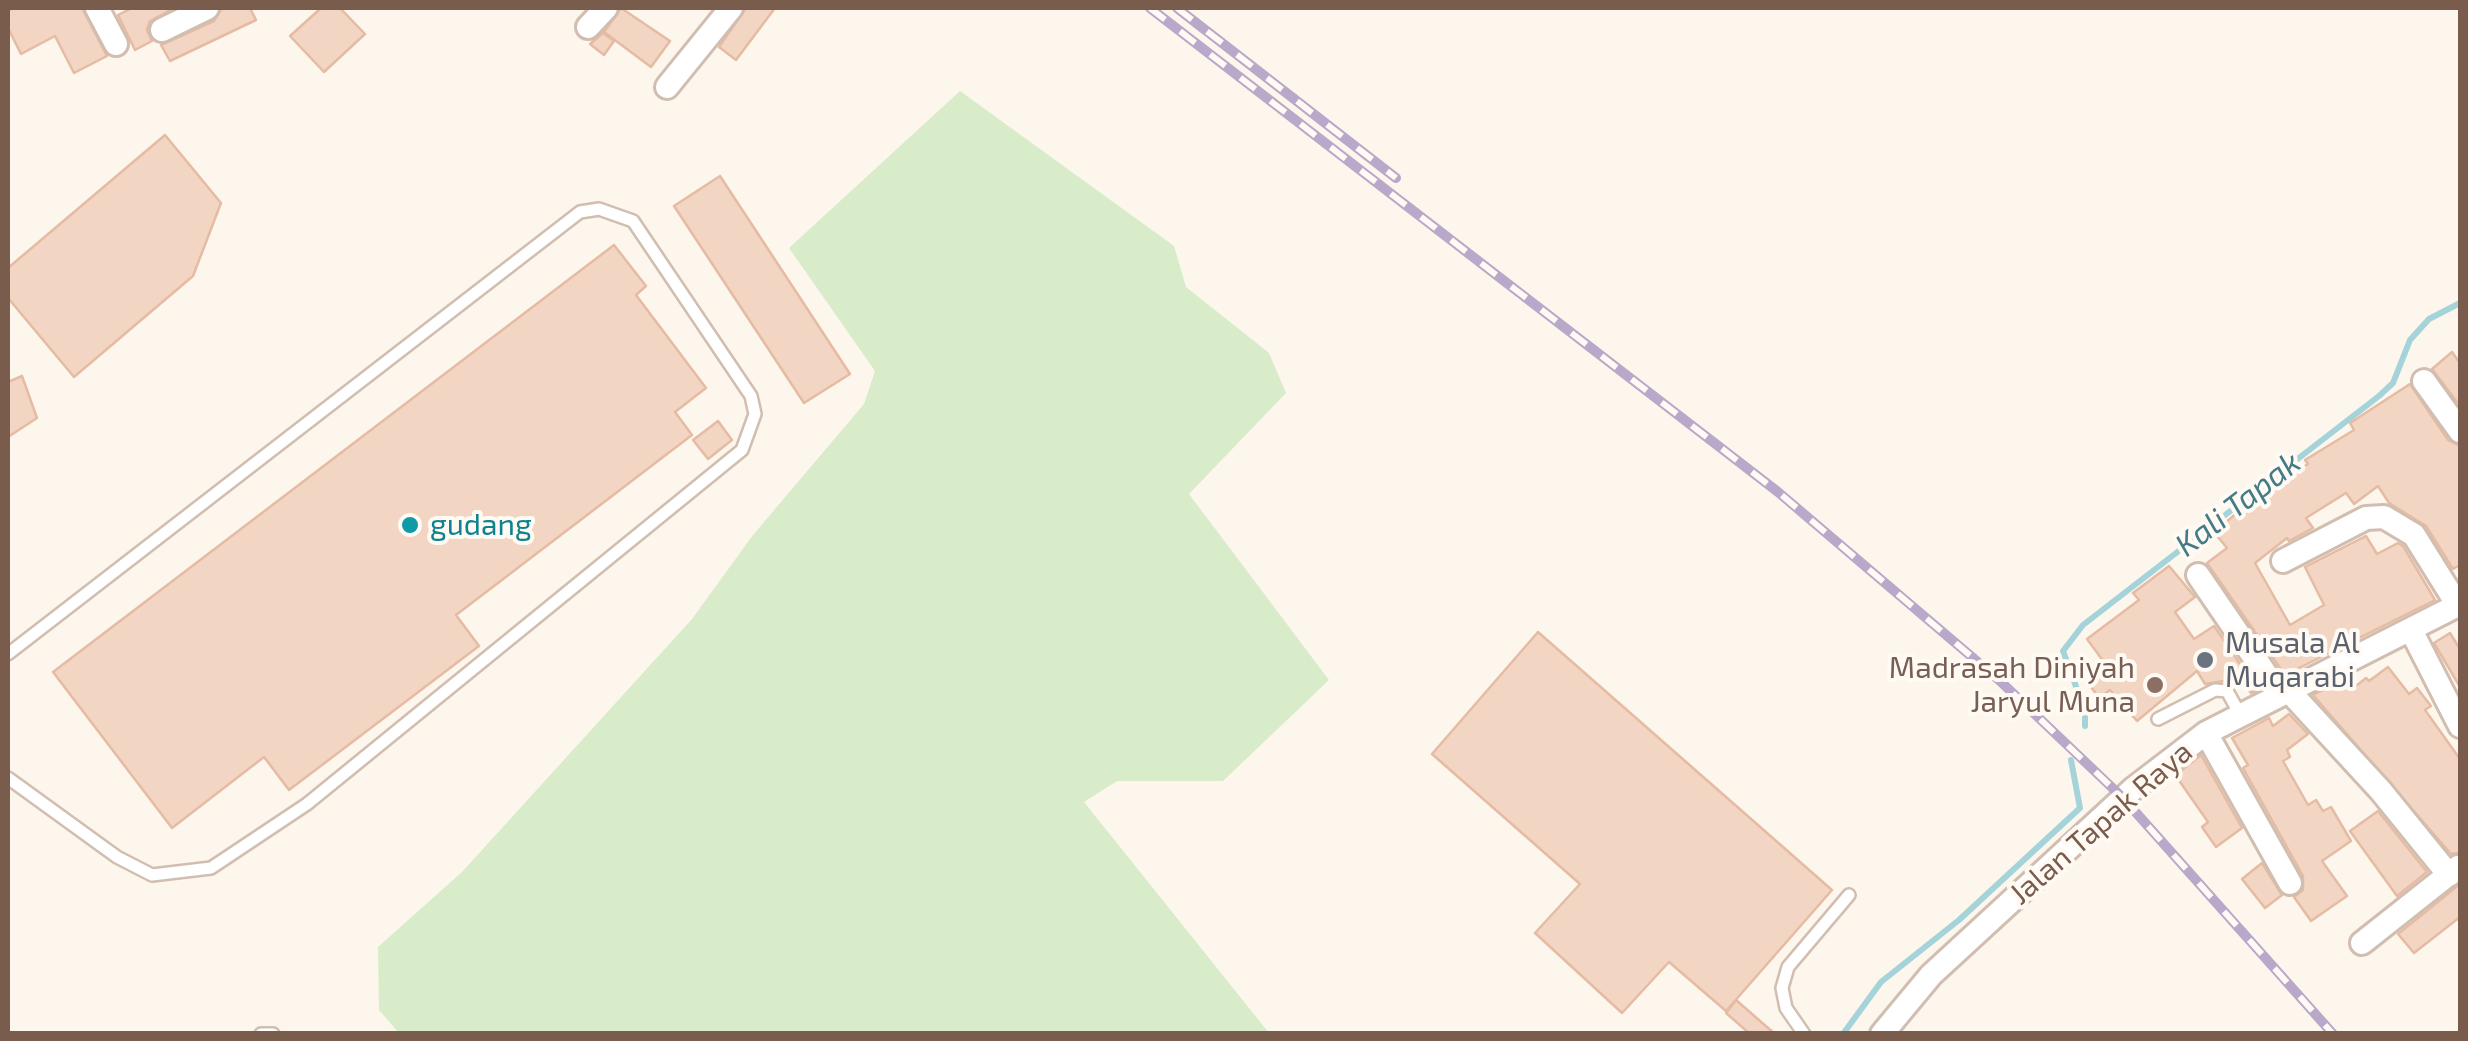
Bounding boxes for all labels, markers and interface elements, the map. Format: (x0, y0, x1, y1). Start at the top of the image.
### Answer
water label: Kali Tapak (2168, 443, 2308, 565)
place label: gudang (430, 507, 532, 543)
marker: gudang (399, 514, 421, 536)
place label: Musala Al Muqarabi (2225, 625, 2360, 696)
marker: Musala Al Muqarabi (2194, 649, 2216, 671)
place label: Madrasah Diniyah Jaryul Muna (1889, 650, 2135, 720)
marker: Madrasah Diniyah Jaryul Muna (2144, 674, 2166, 696)
street label: Jalan Tapak Raya (2002, 734, 2200, 912)

